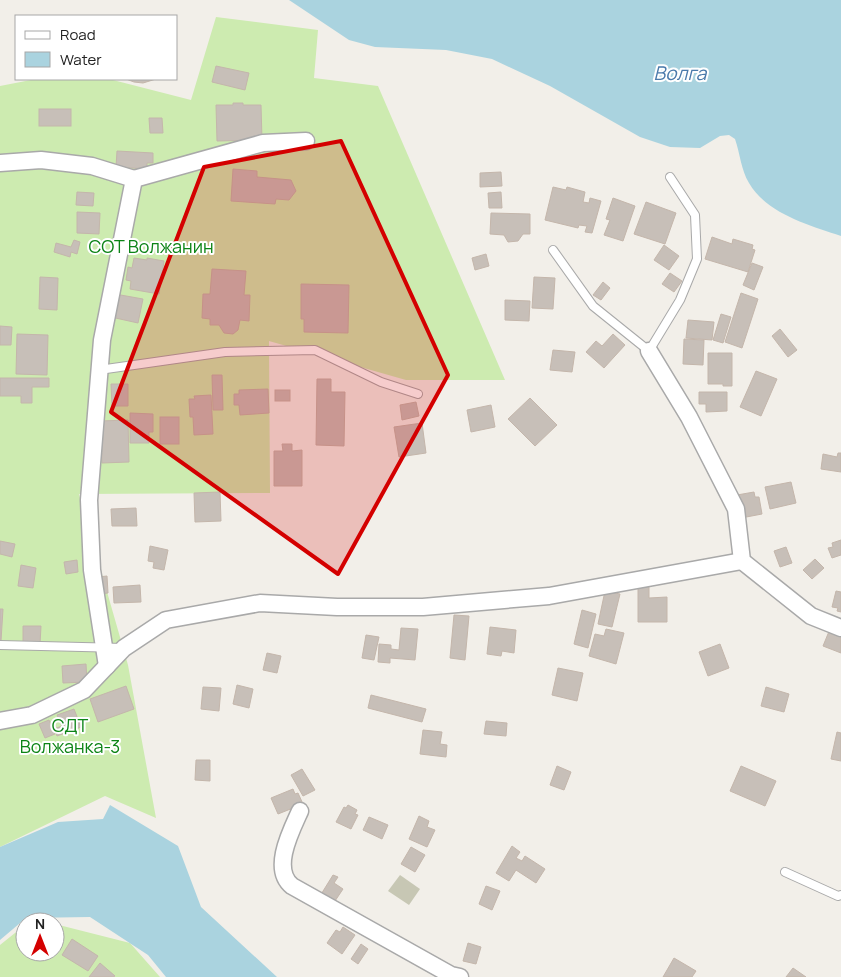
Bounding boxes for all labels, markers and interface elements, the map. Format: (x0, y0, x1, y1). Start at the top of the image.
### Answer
legend (15, 15, 178, 80)
text: Road (60, 24, 96, 45)
text: Water (60, 49, 102, 70)
water label: Волга (654, 60, 708, 86)
park label: СОТ Волжанин (88, 234, 214, 258)
park label: СДТ Волжанка-3 (20, 713, 120, 758)
north arrow (15, 912, 65, 962)
text: N (35, 914, 45, 933)

